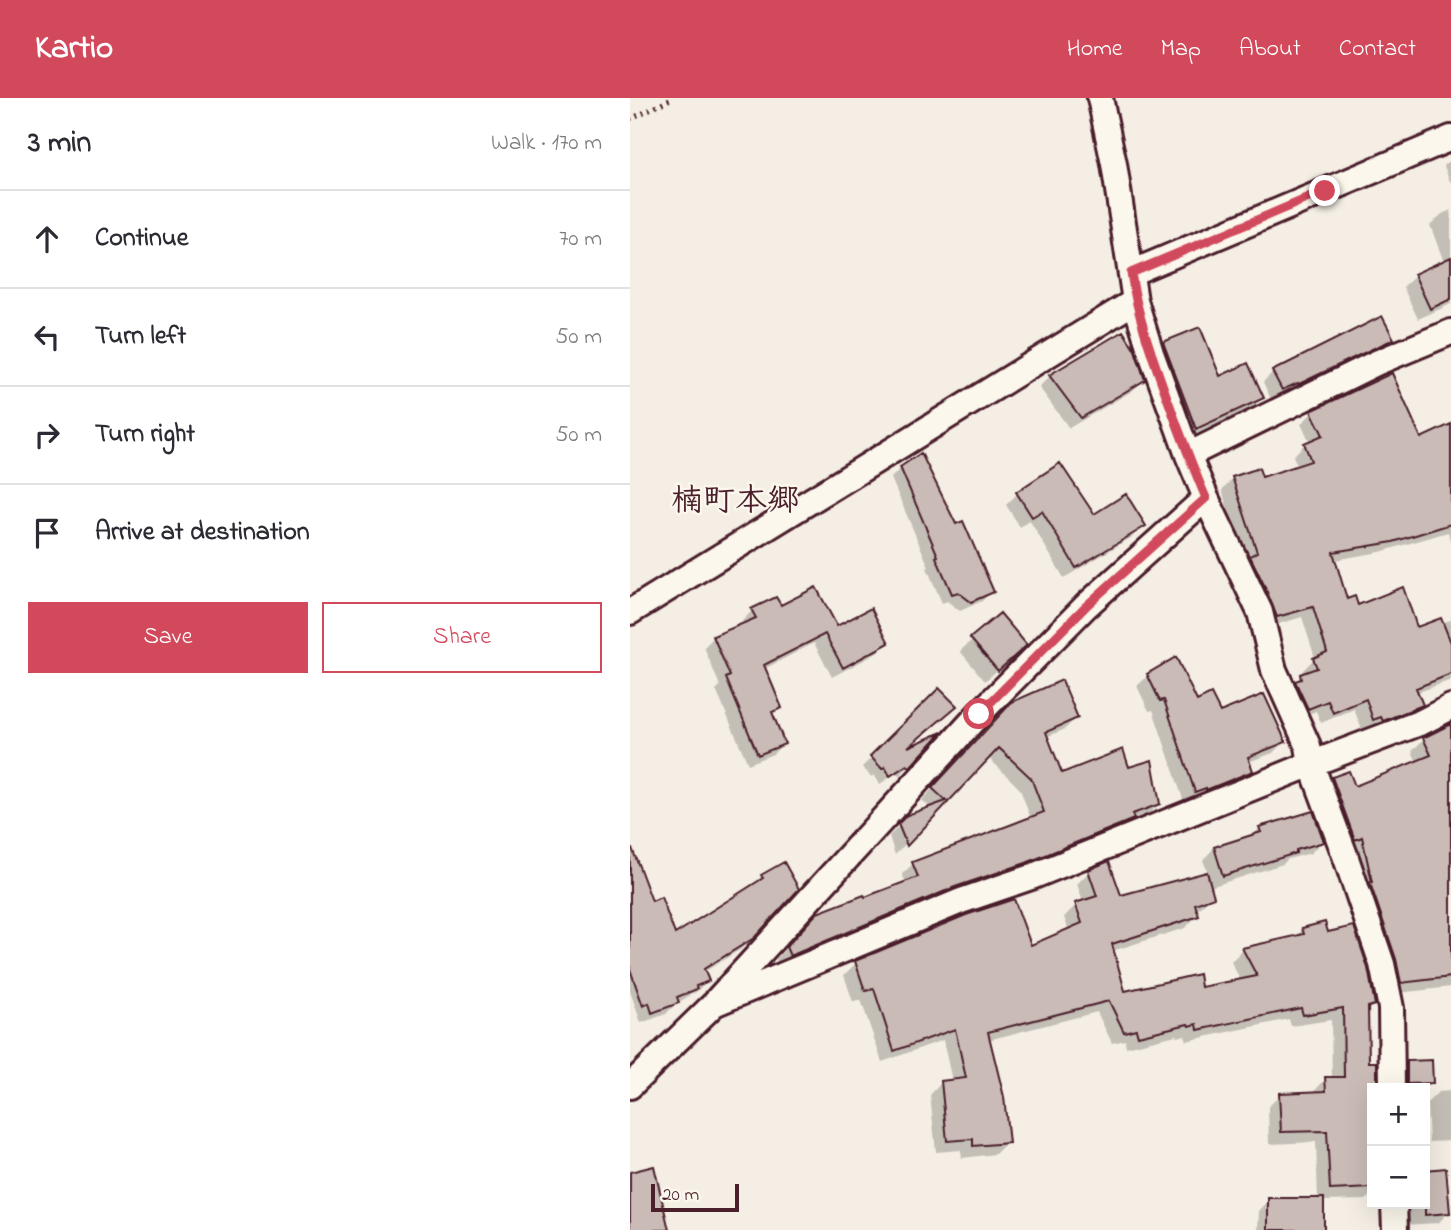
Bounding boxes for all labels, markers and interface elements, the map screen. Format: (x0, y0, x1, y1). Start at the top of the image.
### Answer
text: Kartio (35, 25, 113, 73)
text: Home (1067, 32, 1123, 67)
text: Map (1161, 32, 1201, 67)
text: About (1239, 32, 1301, 67)
text: Contact (1339, 32, 1416, 67)
text: 3 min (28, 122, 91, 166)
text: Walk · 170 m (491, 127, 602, 160)
route end (1309, 175, 1340, 206)
icon: ahead (28, 220, 66, 258)
text: Continue (95, 220, 188, 258)
text: 70 m (559, 223, 602, 256)
icon: left (28, 318, 66, 356)
text: Turn left (95, 318, 186, 356)
text: 50 m (555, 321, 602, 354)
icon: right (28, 416, 66, 454)
text: Turn right (95, 416, 195, 454)
text: 50 m (555, 419, 602, 452)
district label: 楠町本郷 (671, 479, 799, 526)
icon: arrive (28, 514, 66, 552)
text: Arrive at destination (95, 514, 310, 552)
button: Save (28, 602, 308, 673)
button: Share (322, 602, 602, 673)
route start (963, 698, 994, 729)
map controls (1367, 1083, 1430, 1209)
button: + (1367, 1083, 1430, 1146)
button: − (1367, 1146, 1430, 1209)
scale bar (651, 1181, 738, 1213)
text: 20 m (662, 1182, 699, 1209)

